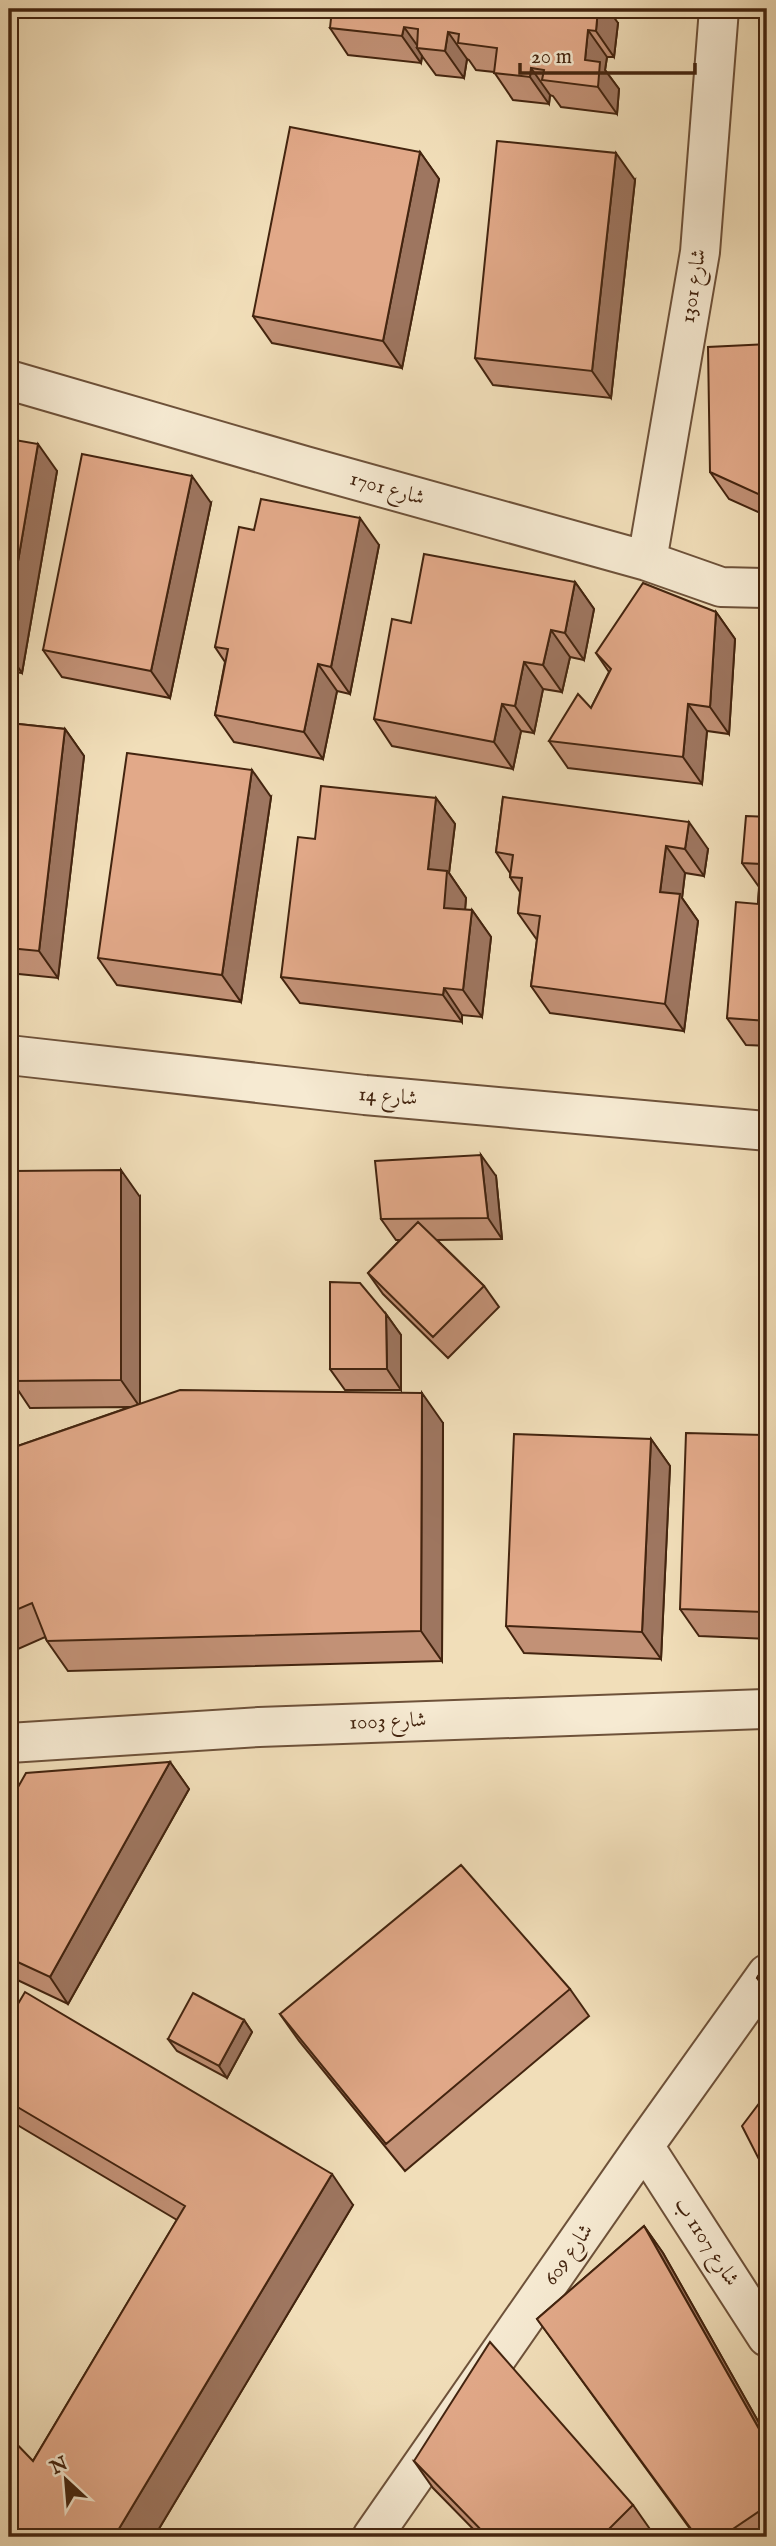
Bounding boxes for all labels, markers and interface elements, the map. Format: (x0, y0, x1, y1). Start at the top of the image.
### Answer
scale bar (520, 32, 696, 76)
text: 20 m (531, 44, 572, 71)
street label: شارع 1301 (675, 247, 716, 325)
street label: شارع 1701 (346, 465, 428, 515)
street label: شارع 14 (357, 1081, 419, 1116)
street label: شارع 1003 (349, 1707, 427, 1740)
street label: شارع 1107 ب (665, 2192, 745, 2293)
street label: شارع 609 (538, 2219, 602, 2293)
north arrow (32, 2444, 102, 2514)
text: N (46, 2452, 73, 2481)

